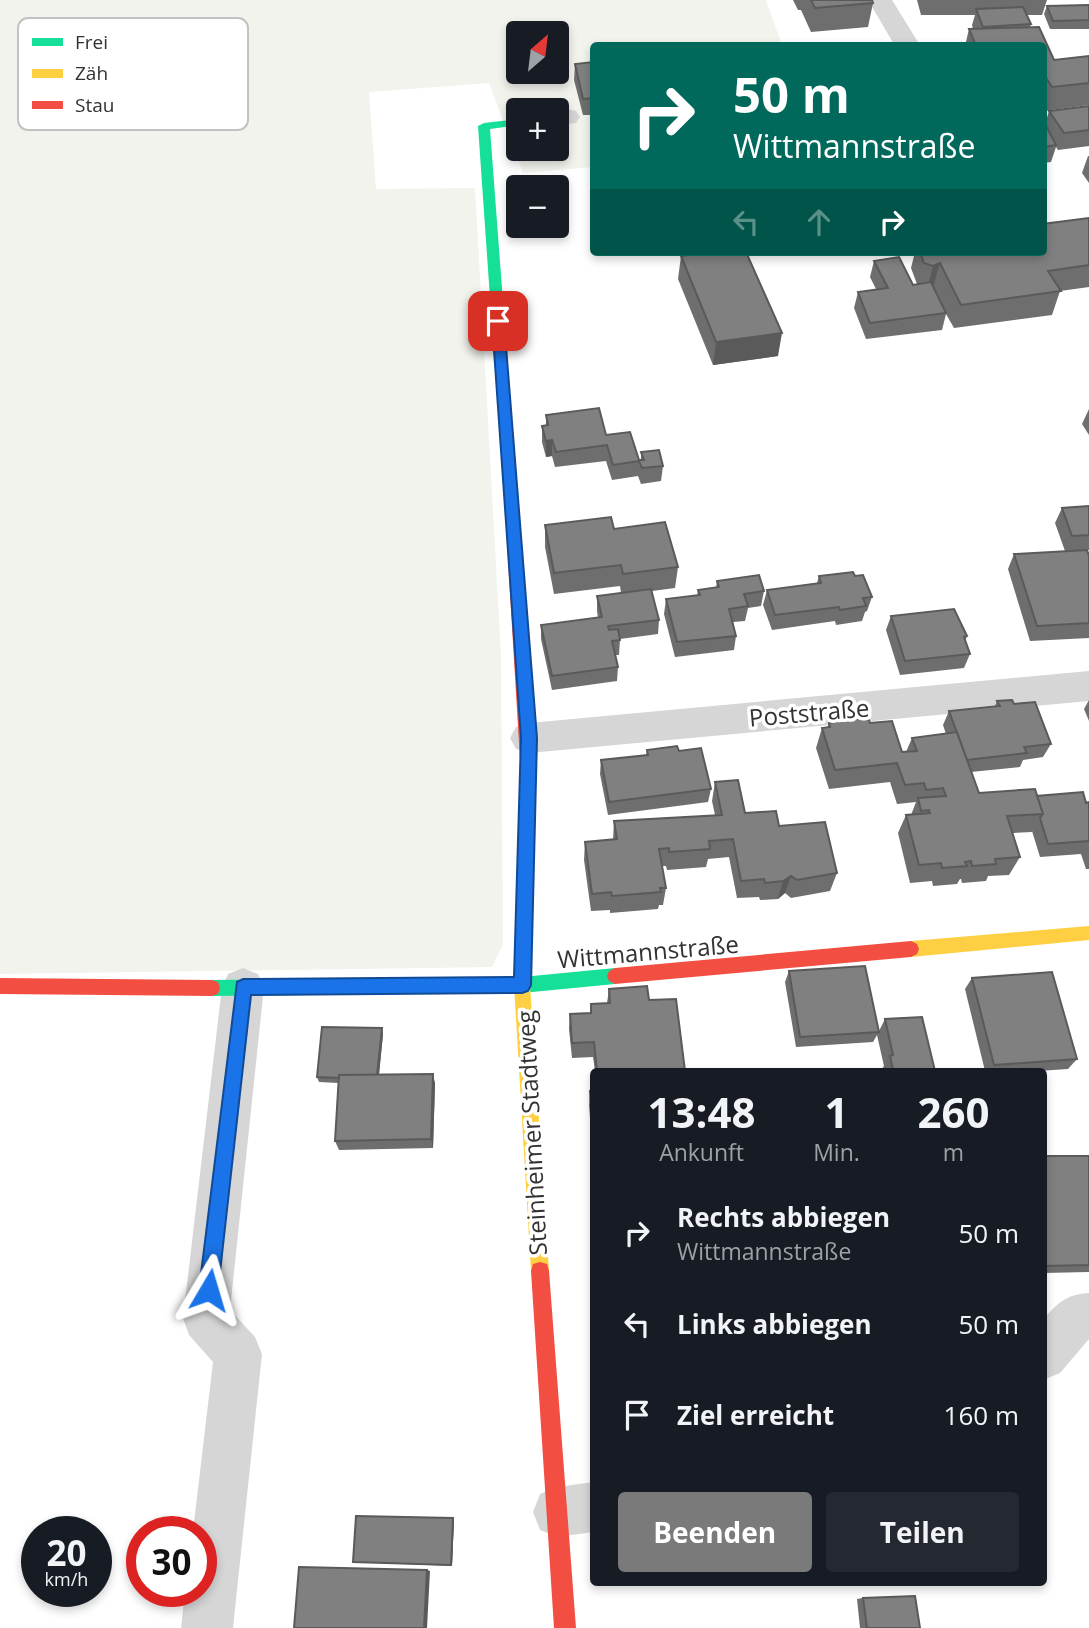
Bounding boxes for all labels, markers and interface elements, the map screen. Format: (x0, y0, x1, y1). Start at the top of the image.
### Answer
legend (18, 18, 248, 130)
north arrow (506, 21, 569, 84)
map controls (506, 21, 569, 238)
text: Frei (75, 29, 108, 55)
text: Zäh (75, 60, 108, 86)
text: 50 m (733, 61, 850, 127)
icon: right (618, 70, 709, 161)
text: Stau (75, 92, 114, 118)
button: + (506, 98, 569, 161)
text: Wittmannstraße (733, 124, 976, 167)
button: − (506, 175, 569, 238)
icon: left (727, 203, 765, 241)
icon: ahead (800, 203, 838, 241)
icon: right (873, 203, 911, 241)
pin (468, 291, 528, 351)
icon: arrive (479, 302, 517, 340)
street label: Poststraße (748, 690, 870, 734)
street label: Wittmannstraße (556, 927, 740, 975)
street label: Steinheimer Stadtweg (508, 1010, 554, 1256)
text: 13:48 (648, 1083, 756, 1140)
text: 1 (824, 1083, 849, 1140)
text: 260 (917, 1083, 989, 1140)
text: Ankunft (659, 1136, 744, 1168)
text: Min. (813, 1136, 860, 1168)
text: m (943, 1136, 964, 1168)
text: Rechts abbiegen (677, 1199, 890, 1235)
icon: right (618, 1214, 656, 1252)
text: 50 m (958, 1215, 1019, 1251)
text: Wittmannstraße (677, 1235, 851, 1267)
position arrow (172, 1253, 246, 1327)
icon: left (618, 1305, 656, 1343)
text: Links abbiegen (677, 1306, 872, 1342)
text: 50 m (958, 1306, 1019, 1342)
icon: arrive (618, 1396, 656, 1434)
text: Ziel erreicht (677, 1397, 834, 1433)
text: 160 m (944, 1397, 1019, 1433)
button: Beenden (618, 1492, 812, 1572)
button: Teilen (826, 1492, 1019, 1572)
speed limit sign: 30 (126, 1516, 217, 1607)
text: 20 (46, 1529, 87, 1576)
text: km/h (45, 1567, 88, 1591)

